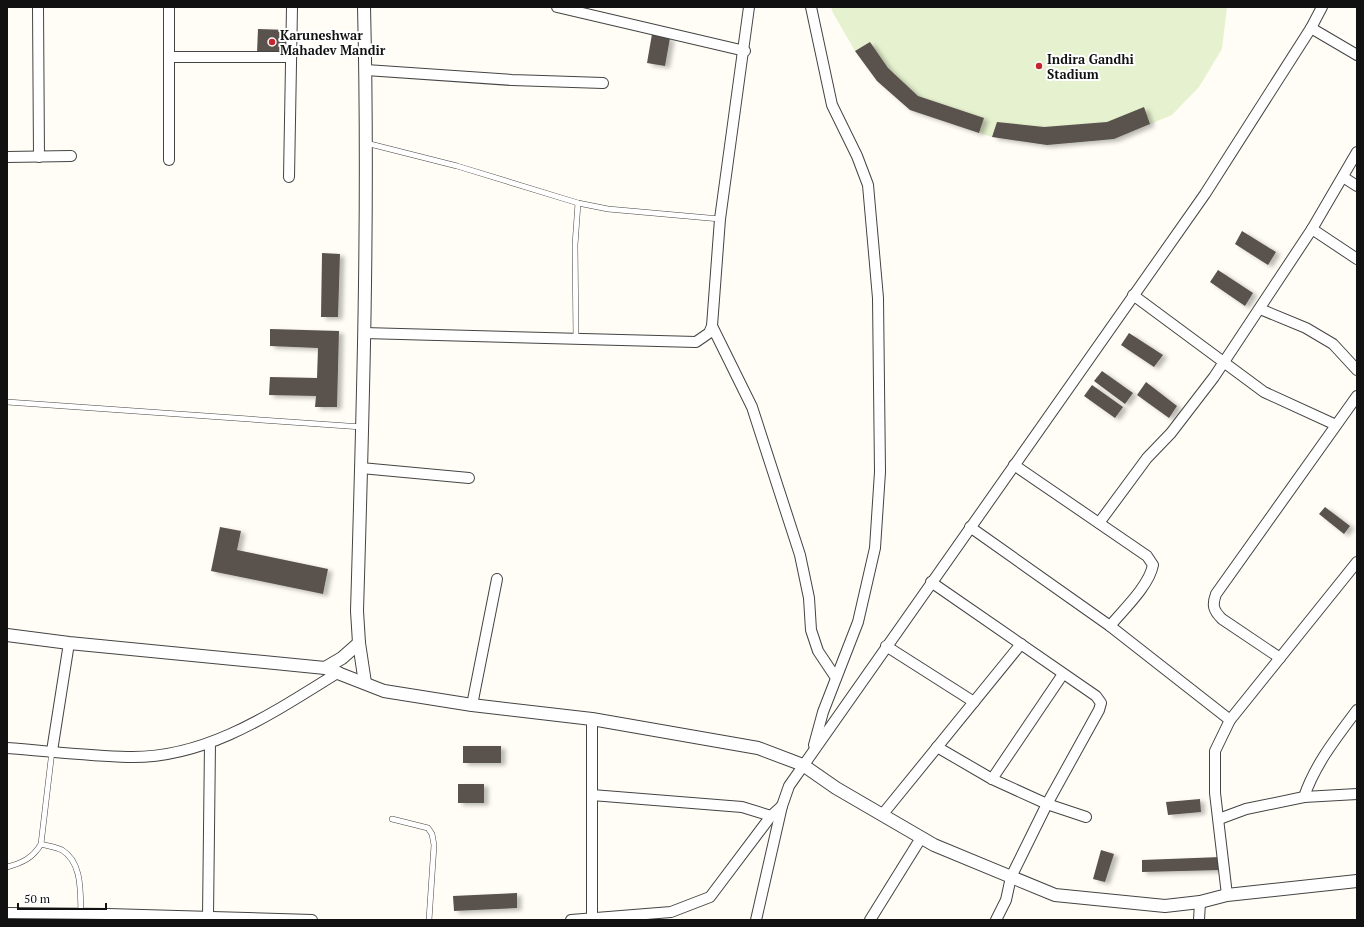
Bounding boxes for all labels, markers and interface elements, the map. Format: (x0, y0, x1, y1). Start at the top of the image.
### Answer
place label: Karuneshwar Mahadev Mandir (280, 26, 386, 59)
marker: Karuneshwar Mahadev Mandir (267, 37, 277, 47)
place label: Indira Gandhi Stadium (1047, 50, 1134, 83)
marker: Indira Gandhi Stadium (1034, 61, 1044, 71)
scale bar (18, 885, 106, 911)
text: 50 m (24, 891, 51, 906)

